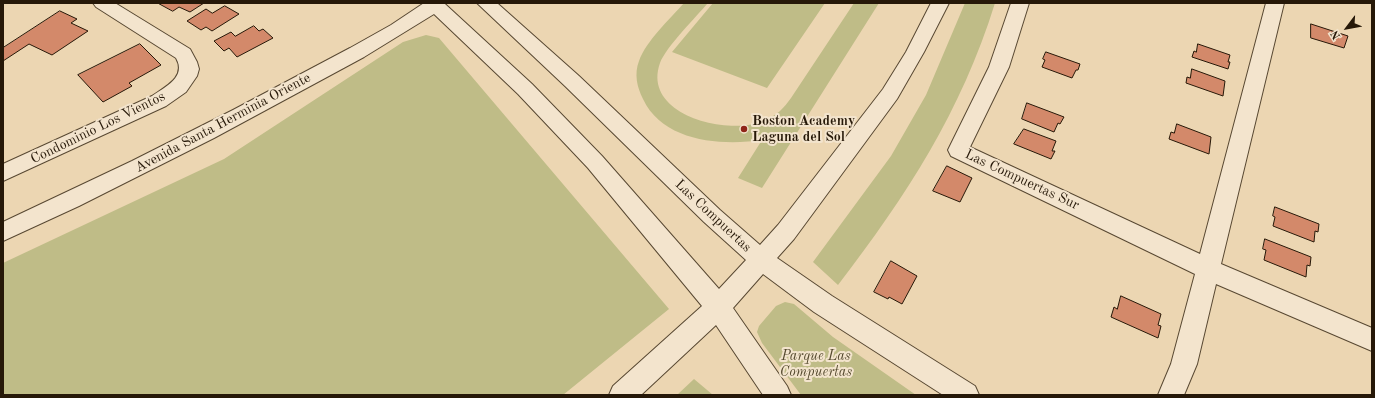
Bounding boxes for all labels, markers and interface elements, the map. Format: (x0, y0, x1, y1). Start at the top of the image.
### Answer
north arrow (1327, 8, 1367, 48)
text: N (1330, 28, 1343, 41)
street label: Avenida Santa Herminia Oriente (132, 70, 314, 176)
street label: Condominio Los Vientos (28, 88, 168, 168)
place label: Boston Academy Laguna del Sol (752, 113, 855, 146)
marker: Boston Academy Laguna del Sol (739, 124, 749, 134)
street label: Las Compuertas Sur (962, 146, 1082, 214)
street label: Las Compuertas (671, 176, 755, 256)
park label: Parque Las Compuertas (780, 348, 852, 380)

